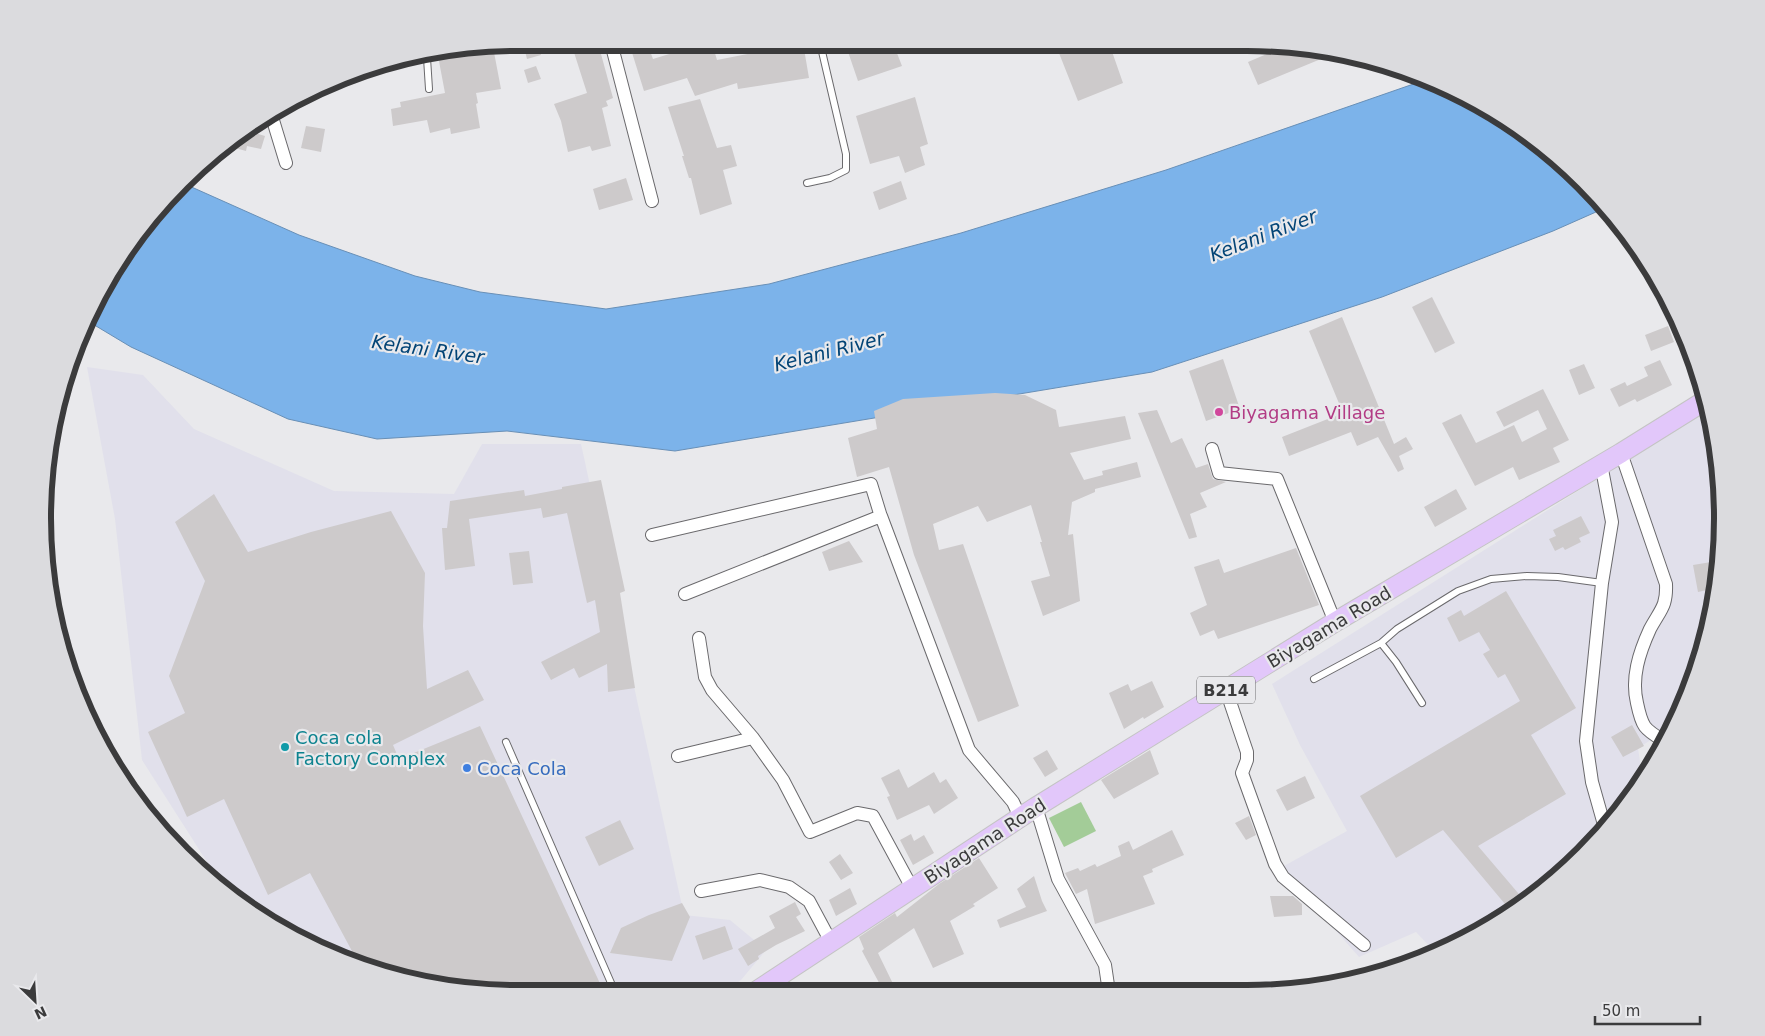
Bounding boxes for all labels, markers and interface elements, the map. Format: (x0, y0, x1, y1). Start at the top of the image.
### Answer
water label: Kelani River (1206, 204, 1321, 266)
water label: Kelani River (772, 326, 888, 375)
water label: Kelani River (371, 330, 487, 368)
place label: Biyagama Village (1229, 402, 1385, 423)
marker: Biyagama Village (1213, 406, 1225, 418)
street label: Biyagama Road (1263, 582, 1395, 672)
road number: B214 (1197, 676, 1255, 704)
place label: Coca cola Factory Complex (295, 727, 446, 769)
marker: Coca cola Factory Complex (279, 741, 291, 753)
place label: Coca Cola (477, 758, 567, 779)
marker: Coca Cola (461, 762, 473, 774)
street label: Biyagama Road (920, 794, 1050, 888)
north arrow (10, 976, 60, 1026)
scale bar (1595, 994, 1700, 1026)
text: 50 m (1602, 1002, 1640, 1020)
text: N (32, 1003, 49, 1023)

